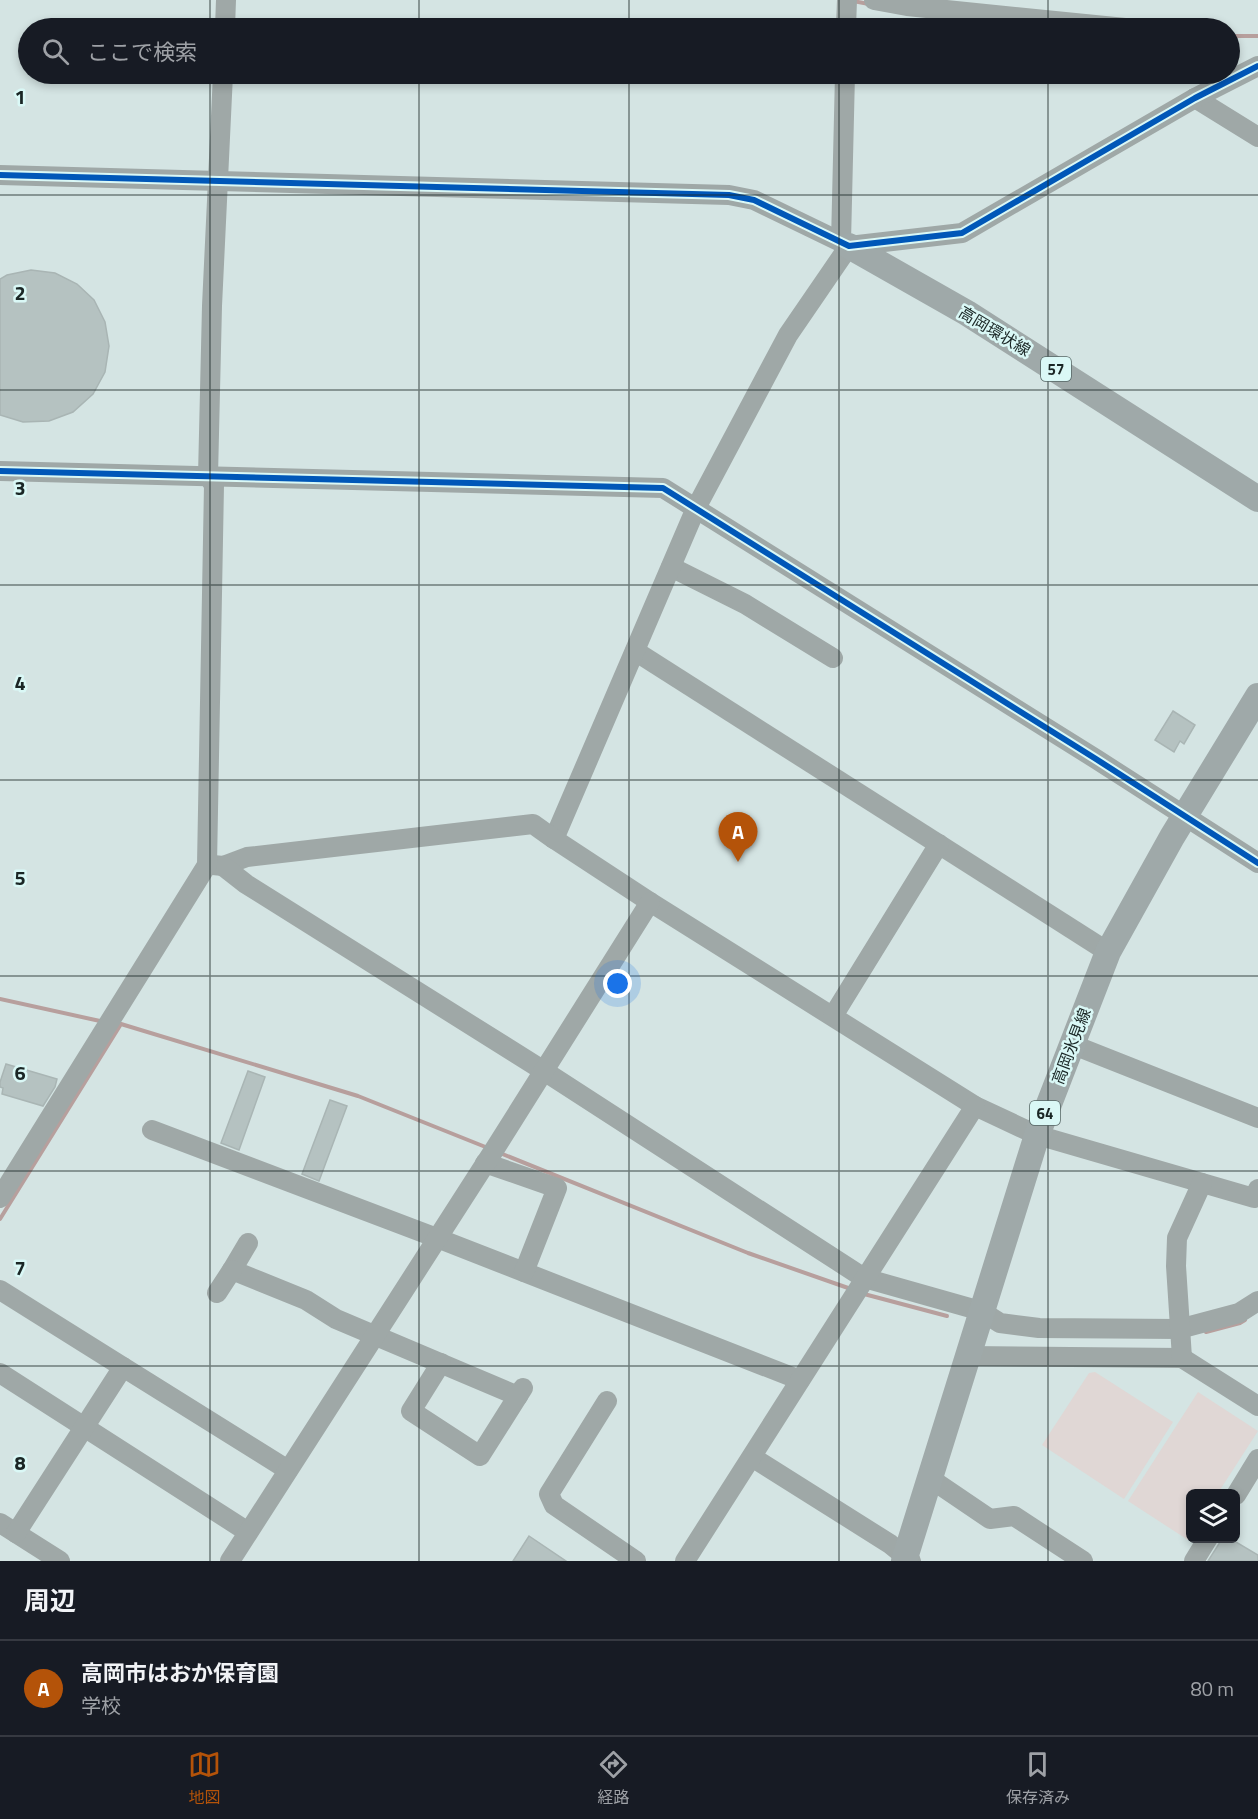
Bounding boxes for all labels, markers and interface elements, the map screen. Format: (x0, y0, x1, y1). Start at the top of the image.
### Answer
search box (18, 18, 1240, 84)
icon: search (39, 35, 72, 68)
text: ここで検索 (87, 35, 197, 69)
text: 1 (14, 81, 26, 112)
text: 2 (14, 277, 26, 308)
street label: 高岡環状線 (955, 300, 1035, 362)
road number: 57 (1041, 357, 1071, 381)
text: 3 (14, 472, 26, 503)
text: 4 (14, 667, 26, 698)
pin: A (718, 812, 758, 862)
text: 5 (14, 862, 26, 893)
your location (603, 969, 632, 998)
street label: 高岡氷見線 (1045, 1004, 1097, 1088)
text: 6 (14, 1057, 26, 1088)
road number: 64 (1030, 1101, 1060, 1125)
text: 7 (14, 1252, 26, 1283)
text: 8 (14, 1447, 26, 1478)
map controls (1186, 1489, 1240, 1543)
button: layers (1186, 1489, 1240, 1543)
text: 周辺 (24, 1581, 76, 1620)
text: 高岡市はおか保育園 (81, 1656, 279, 1690)
text: A (37, 1673, 50, 1704)
text: 80 m (1190, 1673, 1234, 1704)
text: 学校 (81, 1690, 121, 1721)
tab: 地図 (188, 1748, 221, 1809)
tab: 経路 (597, 1748, 630, 1809)
tab: 保存済み (1006, 1748, 1070, 1809)

